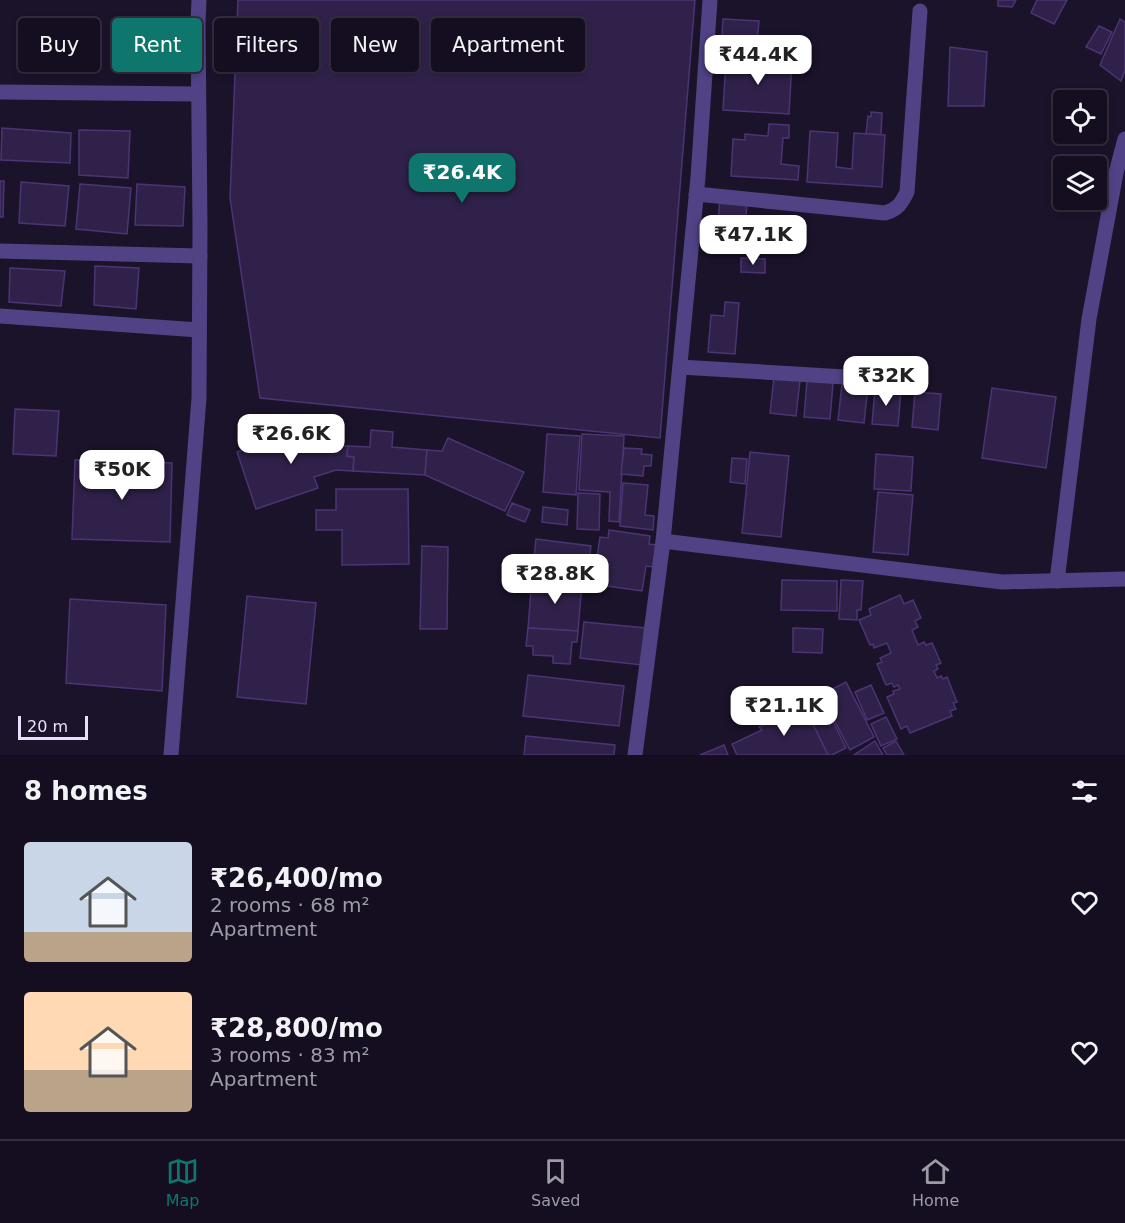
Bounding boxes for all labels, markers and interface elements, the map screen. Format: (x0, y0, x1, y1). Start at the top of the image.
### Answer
chip: Buy (18, 18, 100, 72)
chip: Rent (112, 18, 202, 72)
chip: Filters (214, 18, 319, 72)
chip: New (331, 18, 419, 72)
chip: Apartment (431, 18, 585, 72)
pin: ₹44.4K (709, 35, 807, 86)
text: ₹44.4K (719, 42, 797, 66)
map controls (1053, 90, 1107, 210)
button: locate (1053, 90, 1107, 144)
pin: ₹26.4K (413, 153, 511, 204)
button: layers (1053, 156, 1107, 210)
text: ₹26.4K (423, 160, 501, 184)
pin: ₹47.1K (704, 215, 802, 266)
text: ₹47.1K (714, 222, 792, 246)
pin: ₹32K (850, 356, 922, 407)
text: ₹32K (857, 363, 915, 387)
pin: ₹26.6K (242, 414, 340, 465)
text: ₹26.6K (252, 421, 330, 445)
pin: ₹50K (86, 450, 158, 501)
text: ₹50K (93, 457, 151, 481)
pin: ₹28.8K (506, 554, 604, 605)
text: ₹28.8K (516, 561, 594, 585)
pin: ₹21.1K (735, 686, 833, 737)
text: ₹21.1K (745, 693, 823, 717)
scale bar (18, 713, 88, 740)
text: 20 m (27, 717, 68, 736)
icon: filters (1068, 775, 1101, 808)
text: 8 homes (24, 776, 148, 806)
text: ₹26,400/mo (210, 863, 383, 893)
icon: home (72, 866, 144, 938)
icon: heart (1068, 886, 1101, 919)
text: 2 rooms · 68 m² (210, 893, 370, 917)
text: Apartment (210, 917, 317, 941)
text: ₹28,800/mo (210, 1013, 383, 1043)
icon: home (72, 1016, 144, 1088)
icon: heart (1068, 1036, 1101, 1069)
text: 3 rooms · 83 m² (210, 1043, 370, 1067)
text: Apartment (210, 1067, 317, 1091)
tab: Map (166, 1155, 200, 1210)
tab: Saved (531, 1155, 580, 1210)
tab: Home (912, 1155, 959, 1210)

